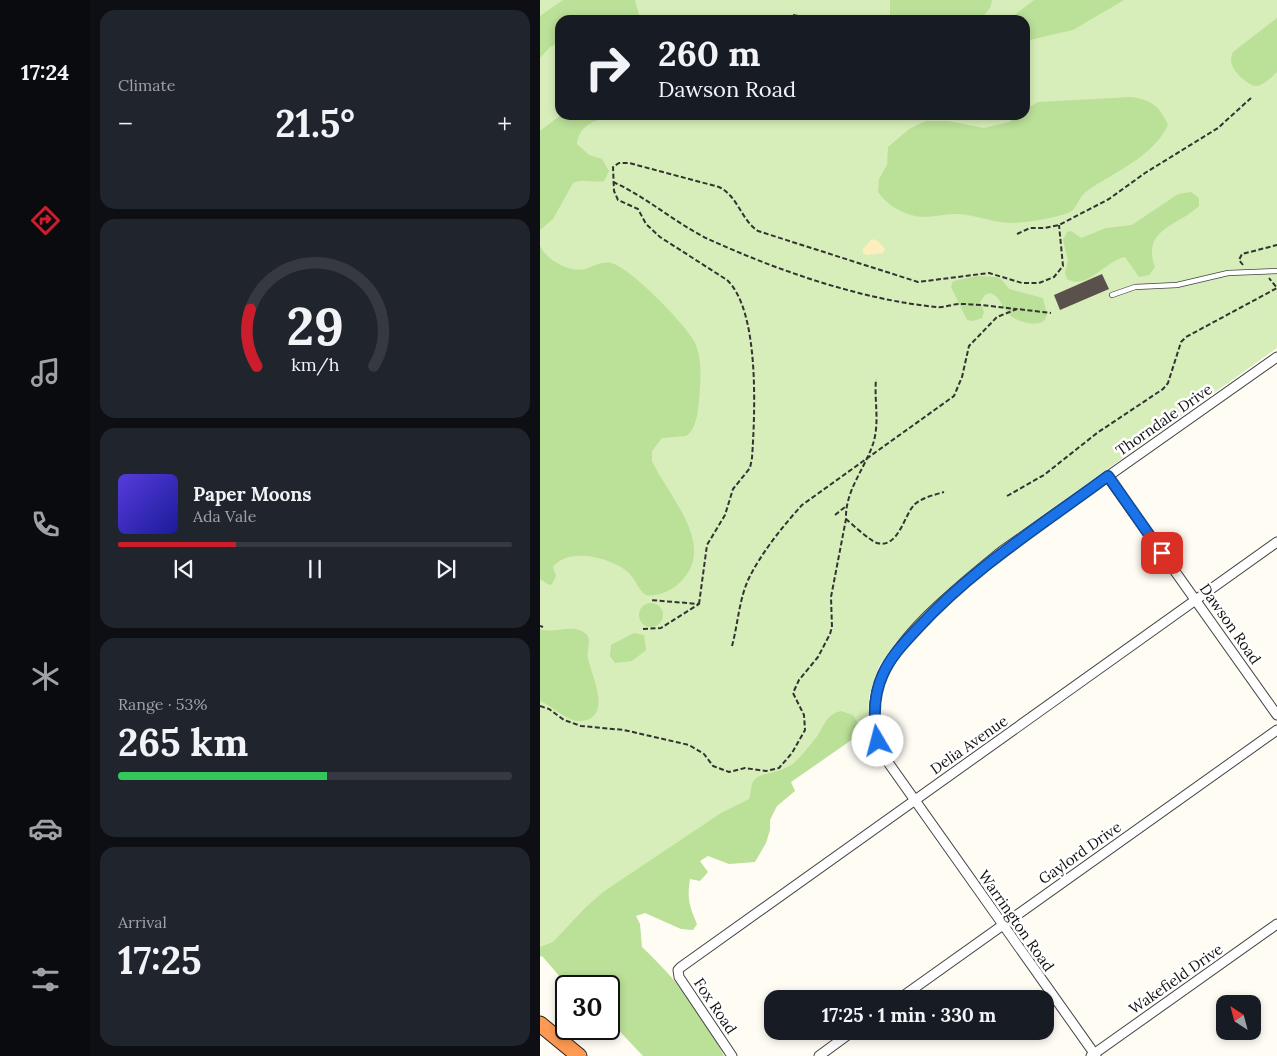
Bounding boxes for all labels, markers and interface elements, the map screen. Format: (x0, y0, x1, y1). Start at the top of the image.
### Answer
text: 260 m (658, 31, 760, 76)
icon: right (575, 35, 640, 100)
text: 17:24 (21, 58, 69, 86)
text: Climate (118, 75, 175, 95)
text: Dawson Road (658, 75, 796, 103)
text: 21.5° (275, 99, 355, 147)
text: − (118, 106, 133, 142)
text: + (497, 106, 512, 142)
icon: directions (28, 203, 63, 238)
text: 29 (286, 293, 344, 359)
text: km/h (291, 353, 339, 376)
icon: music (28, 355, 63, 390)
street label: Thorndale Drive (1112, 379, 1216, 460)
text: Paper Moons (193, 482, 312, 506)
text: Ada Vale (193, 506, 256, 526)
icon: phone (28, 507, 63, 542)
pin (1141, 532, 1183, 574)
icon: arrive (1148, 539, 1176, 567)
icon: previous (170, 555, 198, 583)
icon: pause (301, 555, 329, 583)
icon: next (432, 555, 460, 583)
street label: Dawson Road (1196, 580, 1265, 668)
icon: climate (28, 659, 63, 694)
text: Range · 53% (118, 694, 207, 714)
street label: Delia Avenue (926, 711, 1011, 778)
position arrow (851, 714, 903, 766)
text: 265 km (118, 718, 248, 766)
icon: car (28, 811, 63, 846)
street label: Gaylord Drive (1035, 817, 1125, 888)
street label: Warrington Road (974, 866, 1058, 975)
text: Arrival (118, 912, 167, 932)
text: 17:25 (118, 936, 202, 984)
street label: Wakefield Drive (1125, 939, 1226, 1018)
icon: filters (28, 962, 63, 997)
street label: Fox Road (690, 974, 741, 1037)
speed limit sign: 30 (555, 975, 620, 1040)
north arrow (1216, 995, 1261, 1040)
map controls (1216, 995, 1261, 1040)
text: 17:25 · 1 min · 330 m (822, 1003, 996, 1027)

